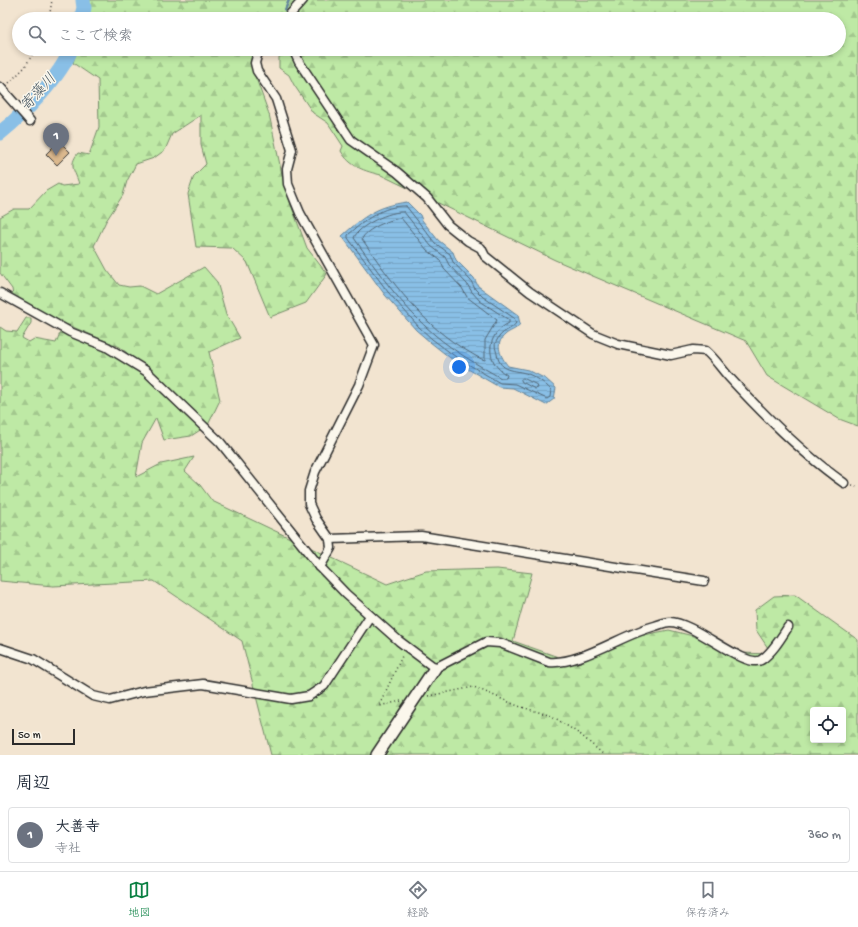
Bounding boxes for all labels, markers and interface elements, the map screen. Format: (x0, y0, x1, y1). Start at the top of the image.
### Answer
search box (12, 12, 846, 56)
icon: search (26, 23, 48, 45)
text: ここで検索 (58, 28, 133, 46)
water label: 寄藻川 (17, 70, 61, 116)
pin: 1 (43, 123, 69, 156)
your location (449, 357, 469, 377)
map controls (810, 707, 846, 743)
button: locate (810, 707, 846, 743)
scale bar (12, 727, 75, 746)
text: 50 m (18, 730, 40, 742)
text: 周辺 (16, 775, 50, 795)
text: 大善寺 (55, 819, 100, 837)
text: 1 (27, 828, 33, 843)
text: 360 m (808, 828, 841, 843)
text: 寺社 (55, 842, 81, 857)
tab: 地図 (128, 879, 150, 920)
tab: 経路 (407, 879, 429, 920)
tab: 保存済み (686, 879, 730, 920)

